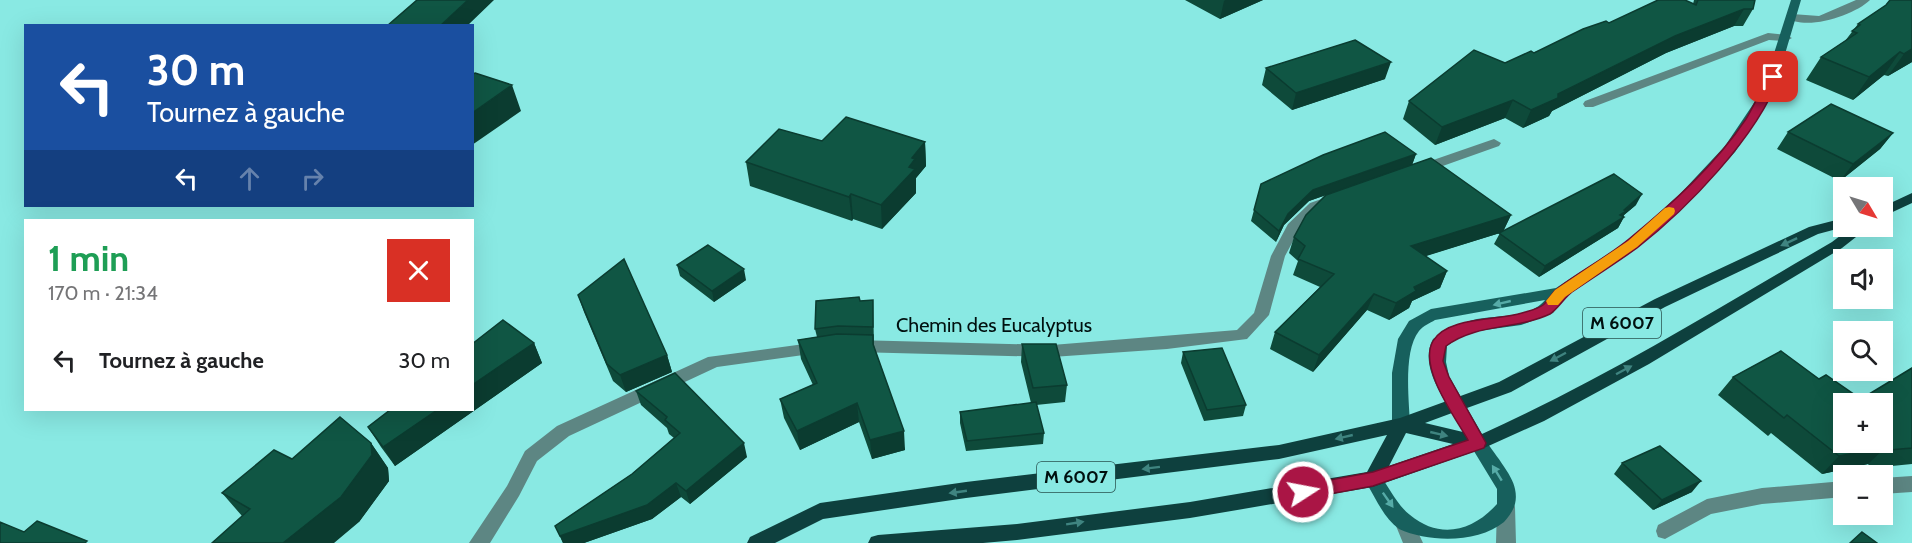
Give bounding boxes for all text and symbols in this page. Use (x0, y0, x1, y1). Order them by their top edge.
text: 30 m (147, 44, 245, 96)
icon: left (48, 48, 126, 126)
pin (1747, 51, 1798, 102)
icon: arrive (1756, 60, 1789, 93)
text: Tournez à gauche (147, 96, 345, 129)
icon: left (170, 162, 203, 195)
icon: ahead (233, 162, 266, 195)
icon: right (296, 162, 329, 195)
north arrow (1833, 177, 1893, 237)
map controls (1833, 177, 1893, 525)
text: 1 min (48, 236, 129, 280)
one-way arrow (1780, 238, 1797, 247)
button: close (387, 239, 450, 302)
button: sound (1833, 249, 1893, 309)
text: 170 m · 21:34 (48, 281, 158, 305)
one-way arrow (1493, 298, 1511, 308)
road number: M 6007 (1583, 308, 1661, 338)
street label: Chemin des Eucalyptus (896, 313, 1092, 337)
button: search (1833, 321, 1893, 381)
icon: left (48, 344, 81, 377)
text: Tournez à gauche (99, 347, 264, 374)
text: 30 m (398, 347, 450, 374)
one-way arrow (1549, 352, 1566, 362)
one-way arrow (1616, 365, 1633, 375)
button: + (1833, 393, 1893, 453)
one-way arrow (1430, 429, 1449, 439)
one-way arrow (1334, 433, 1353, 443)
position arrow (1271, 460, 1335, 524)
road number: M 6007 (1037, 462, 1115, 492)
one-way arrow (1142, 463, 1161, 472)
one-way arrow (1492, 465, 1503, 482)
button: − (1833, 465, 1893, 525)
one-way arrow (948, 487, 967, 496)
one-way arrow (1382, 491, 1394, 507)
one-way arrow (1066, 519, 1085, 528)

